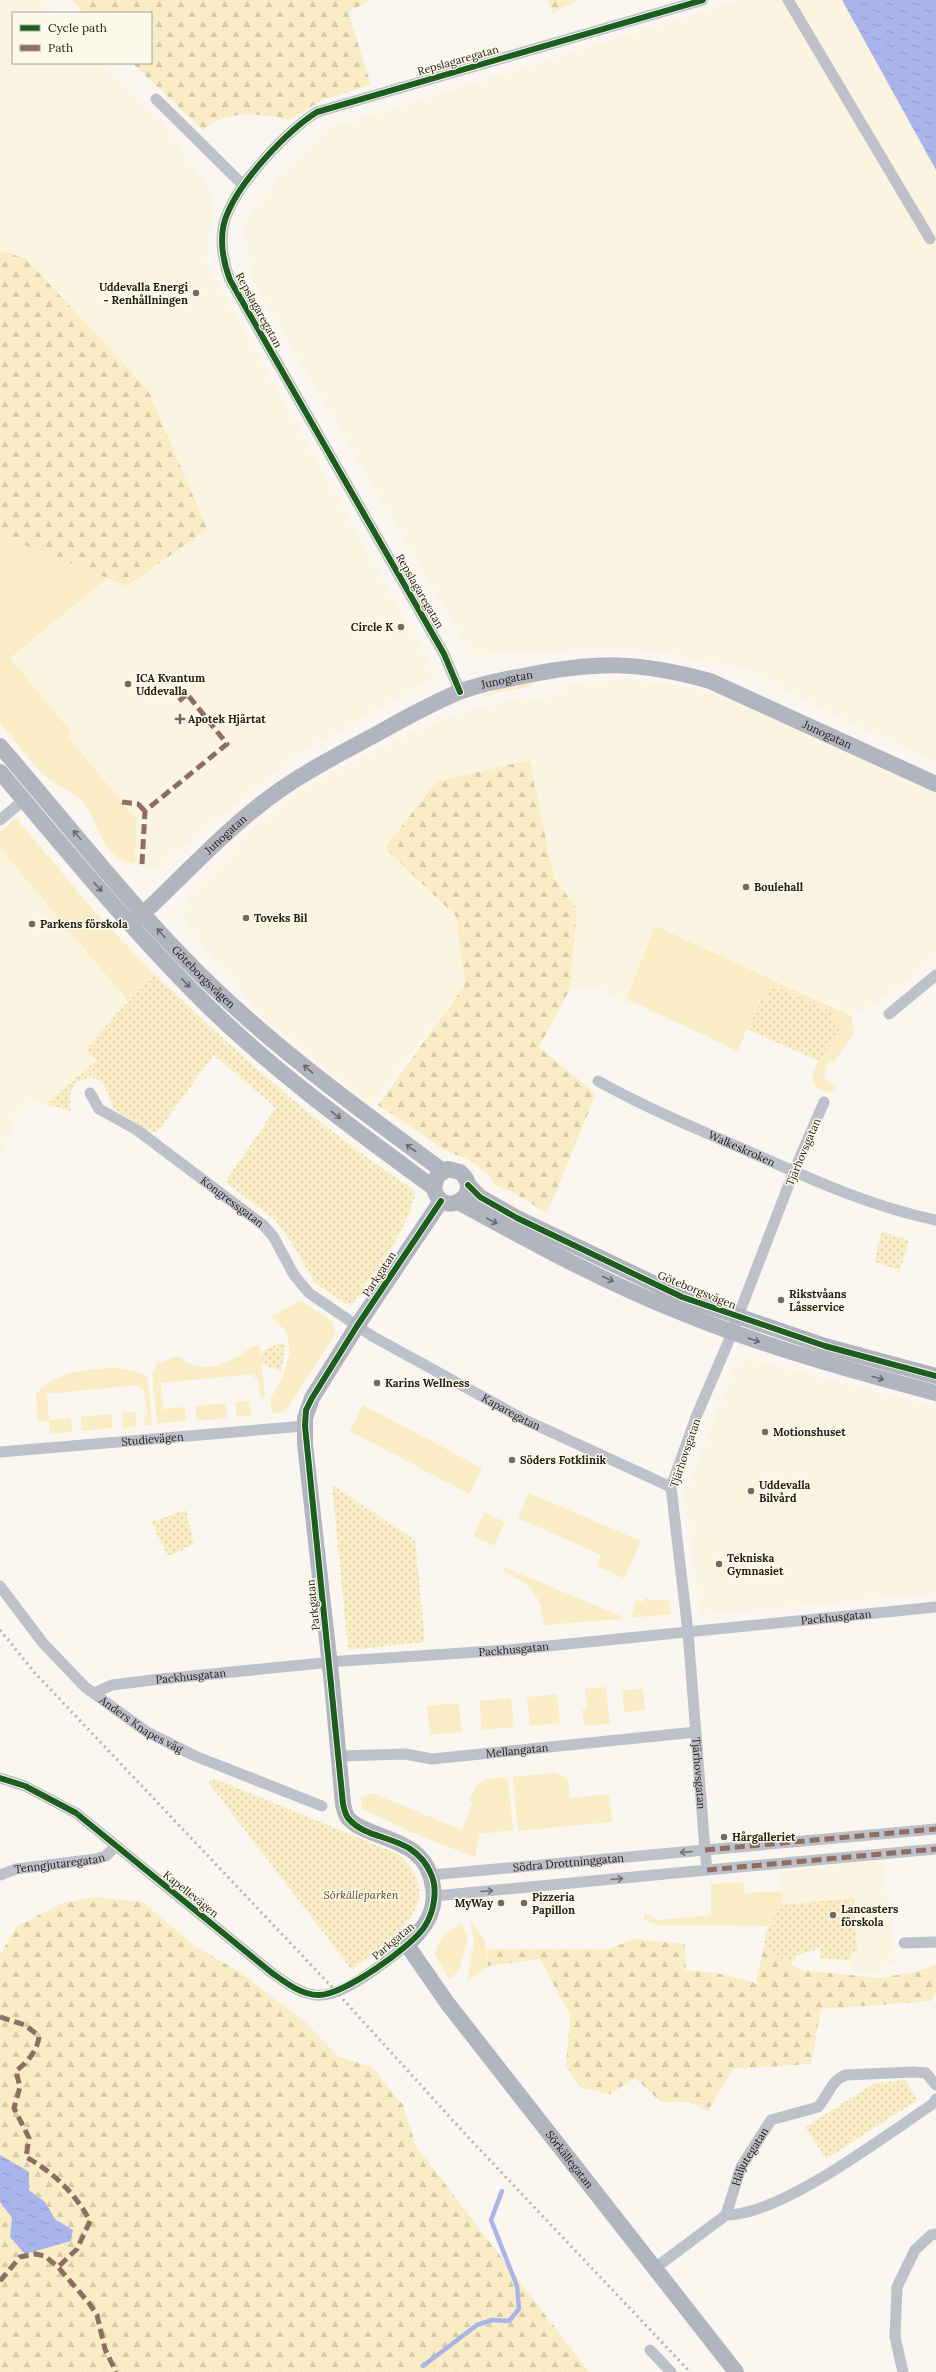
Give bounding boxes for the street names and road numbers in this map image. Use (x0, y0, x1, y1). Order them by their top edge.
street label: Repslagaregatan (416, 42, 501, 78)
street label: Repslagaregatan (233, 270, 286, 350)
street label: Repslagaregatan (393, 551, 447, 631)
street label: Junogatan (479, 667, 534, 692)
street label: Junogatan (800, 717, 854, 752)
street label: Junogatan (201, 811, 250, 858)
street label: Göteborgsvägen (169, 943, 238, 1012)
street label: Tjärhovsgatan (782, 1116, 824, 1188)
street label: Walkeskroken (706, 1128, 778, 1170)
street label: Kongressgatan (198, 1173, 267, 1230)
street label: Parkgatan (359, 1248, 399, 1299)
street label: Göteborgsvägen (656, 1268, 739, 1312)
street label: Kaparegatan (479, 1391, 543, 1433)
street label: Tjärhovsgatan (667, 1416, 703, 1489)
street label: Studievägen (121, 1429, 184, 1449)
street label: Parkgatan (303, 1578, 323, 1631)
street label: Packhusgatan (800, 1607, 872, 1628)
street label: Packhusgatan (478, 1639, 550, 1659)
street label: Packhusgatan (155, 1666, 227, 1687)
street label: Anders Knapes väg (96, 1692, 186, 1756)
street label: Tjärhovsgatan (689, 1737, 709, 1810)
street label: Mellangatan (485, 1740, 549, 1760)
street label: Tenngjutaregatan (14, 1850, 107, 1876)
street label: Södra Drottninggatan (512, 1850, 625, 1874)
street label: Kapellevägen (160, 1867, 222, 1921)
street label: Parkgatan (369, 1919, 417, 1963)
street label: Håljutegatan (729, 2124, 772, 2188)
street label: Sörkällegatan (543, 2128, 597, 2191)

